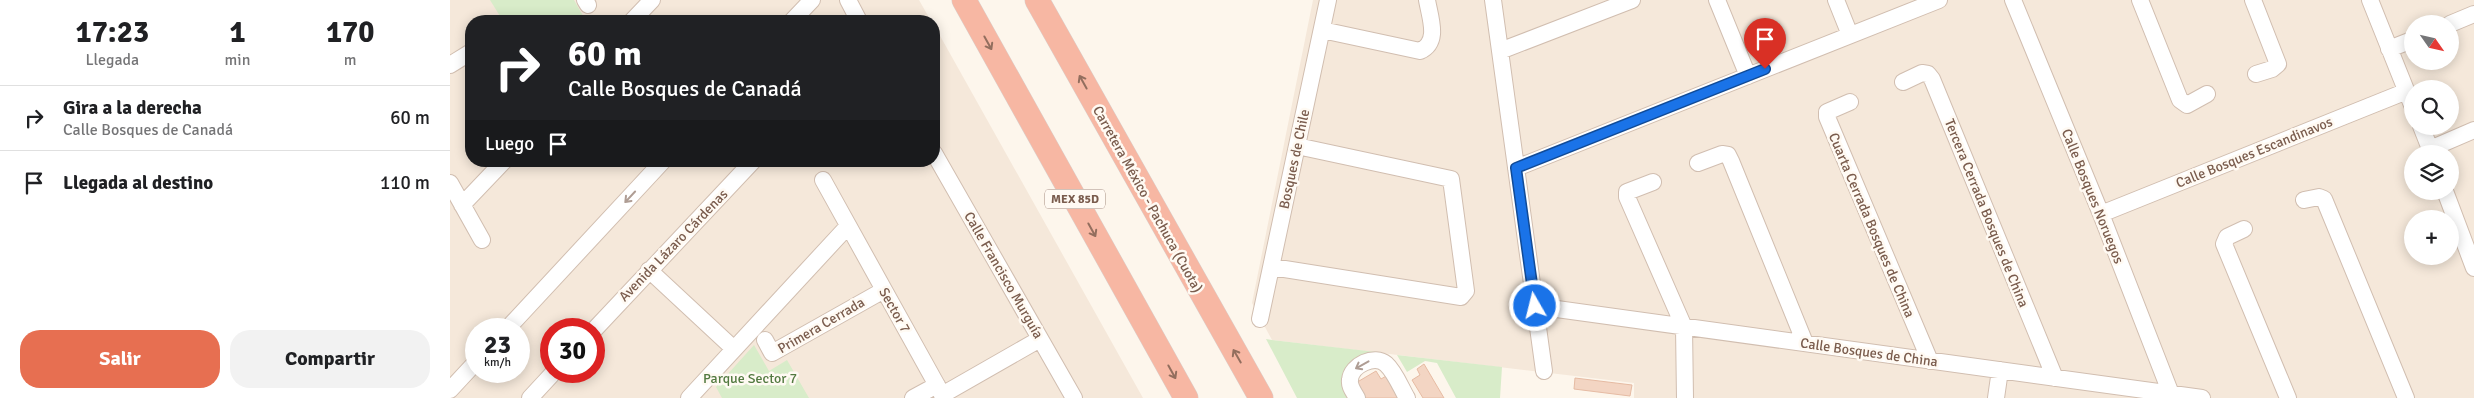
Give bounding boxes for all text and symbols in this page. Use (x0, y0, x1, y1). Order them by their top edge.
text: 17:23 (75, 14, 149, 51)
text: 1 (229, 14, 246, 51)
text: 170 (326, 14, 374, 51)
north arrow (2404, 15, 2459, 70)
map controls (2404, 15, 2459, 265)
pin (1744, 18, 1786, 69)
icon: arrive (1751, 25, 1779, 53)
text: 60 m (568, 32, 642, 75)
icon: right (485, 35, 550, 100)
one-way arrow (983, 35, 993, 49)
text: Llegada (85, 50, 139, 70)
text: min (225, 50, 250, 70)
text: m (344, 50, 357, 70)
text: Calle Bosques de Canadá (568, 75, 802, 102)
one-way arrow (1077, 75, 1087, 90)
button: search (2404, 80, 2459, 135)
text: Gira a la derecha (63, 96, 202, 120)
street label: Carretera México - Pachuca (Cuota) (1089, 103, 1206, 296)
icon: right (20, 104, 48, 132)
text: 60 m (390, 106, 430, 130)
street label: Bosques de Chile (1276, 108, 1313, 210)
street label: Calle Bosques Escandinavos (2173, 113, 2335, 192)
street label: Tercera Cerrada Bosques de China (1941, 116, 2032, 310)
text: Calle Bosques de Canadá (63, 120, 233, 140)
street label: Calle Bosques Noruegos (2058, 126, 2127, 266)
icon: arrive (544, 130, 572, 158)
street label: Cuarta Cerrada Bosques de China (1825, 130, 1918, 320)
text: Luego (485, 132, 534, 156)
button: layers (2404, 145, 2459, 200)
icon: arrive (20, 169, 48, 197)
text: Llegada al destino (63, 171, 213, 195)
text: 110 m (380, 171, 430, 195)
street label: Avenida Lázaro Cárdenas (615, 186, 731, 305)
road number: MEX 85D (1045, 190, 1105, 208)
one-way arrow (624, 191, 636, 203)
street label: Calle Francisco Murguía (960, 209, 1047, 342)
button: + (2404, 210, 2459, 265)
one-way arrow (1088, 223, 1098, 237)
position arrow (1508, 279, 1560, 331)
street label: Sector 7 (875, 285, 914, 336)
street label: Primera Cerrada (775, 294, 868, 357)
speed limit sign: 30 (540, 318, 605, 383)
text: 23 (484, 329, 511, 360)
button: Salir (20, 330, 220, 388)
button: Compartir (230, 330, 430, 388)
street label: Calle Bosques de China (1799, 334, 1939, 371)
one-way arrow (1231, 349, 1241, 363)
text: km/h (484, 355, 511, 370)
one-way arrow (1354, 360, 1369, 370)
one-way arrow (1167, 365, 1177, 379)
park label: Parque Sector 7 (703, 370, 797, 387)

